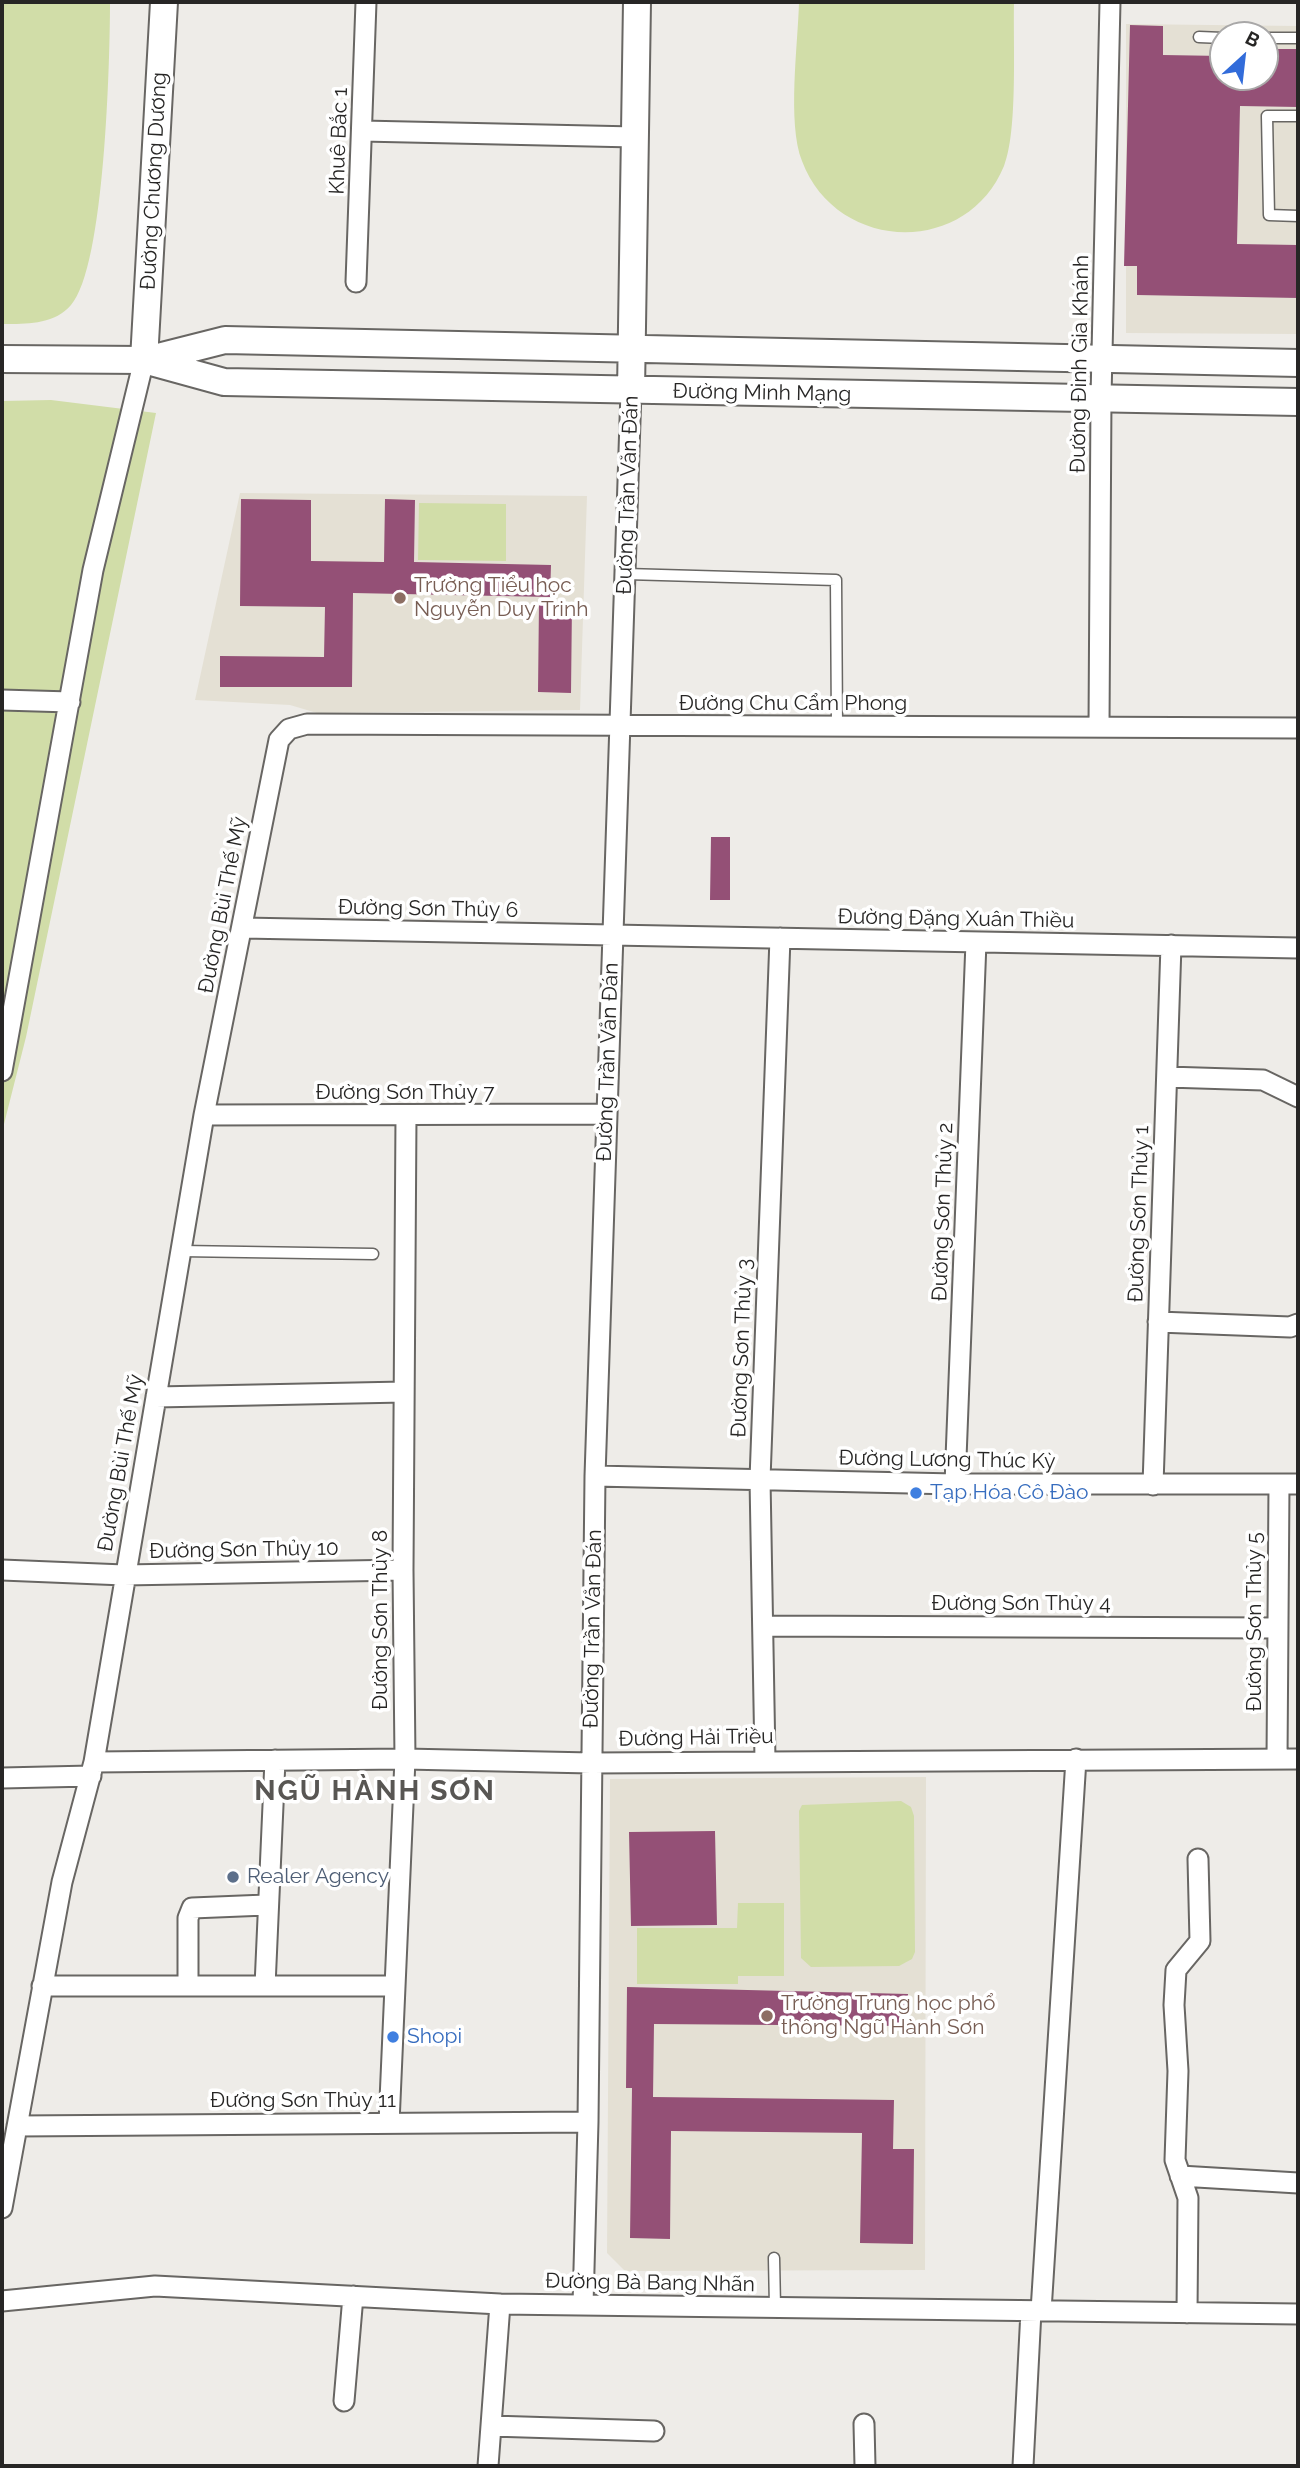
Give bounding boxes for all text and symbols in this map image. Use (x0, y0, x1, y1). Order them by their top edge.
north arrow (1209, 21, 1279, 91)
text: B (1242, 26, 1263, 52)
street label: Đường Chương Dương (136, 71, 172, 291)
street label: Khuê Bắc 1 (325, 87, 353, 195)
street label: Đường Đinh Gia Khánh (1065, 255, 1095, 473)
street label: Đường Minh Mạng (672, 379, 852, 407)
street label: Đường Trần Văn Đán (612, 395, 644, 595)
place label: Trường Tiểu học Nguyễn Duy Trinh (414, 573, 588, 623)
marker: Trường Tiểu học Nguyễn Duy Trinh (392, 590, 408, 606)
street label: Đường Chu Cẩm Phong (679, 691, 907, 717)
street label: Đường Bùi Thế Mỹ (193, 814, 253, 996)
street label: Đường Sơn Thủy 6 (338, 895, 518, 923)
street label: Đường Đặng Xuân Thiều (837, 904, 1075, 934)
street label: Đường Trần Văn Đán (592, 962, 624, 1162)
street label: Đường Sơn Thủy 7 (315, 1080, 495, 1106)
street label: Đường Sơn Thủy 2 (927, 1122, 959, 1302)
street label: Đường Sơn Thủy 1 (1123, 1125, 1155, 1303)
street label: Đường Sơn Thủy 3 (726, 1258, 758, 1438)
street label: Đường Bùi Thế Mỹ (93, 1372, 149, 1554)
street label: Đường Lương Thúc Kỳ (838, 1446, 1056, 1474)
place label: Tạp Hóa Cô Đào (930, 1480, 1088, 1506)
marker: Tạp Hóa Cô Đào (908, 1485, 924, 1501)
street label: Đường Trần Văn Đán (579, 1529, 607, 1729)
street label: Đường Sơn Thủy 8 (368, 1530, 394, 1710)
street label: Đường Sơn Thủy 5 (1242, 1532, 1268, 1712)
street label: Đường Sơn Thủy 10 (149, 1536, 339, 1564)
street label: Đường Sơn Thủy 4 (931, 1591, 1111, 1617)
street label: Đường Hải Triều (618, 1724, 774, 1752)
district label: NGŨ HÀNH SƠN (256, 1775, 494, 1809)
place label: Realer Agency (247, 1864, 389, 1890)
marker: Realer Agency (225, 1869, 241, 1885)
place label: Trường Trung học phổ thông Ngũ Hành Sơn (781, 1991, 996, 2041)
marker: Trường Trung học phổ thông Ngũ Hành Sơn (759, 2008, 775, 2024)
place label: Shopi (407, 2024, 462, 2050)
marker: Shopi (385, 2029, 401, 2045)
street label: Đường Sơn Thủy 11 (210, 2088, 396, 2114)
street label: Đường Bà Bang Nhãn (545, 2269, 755, 2297)

